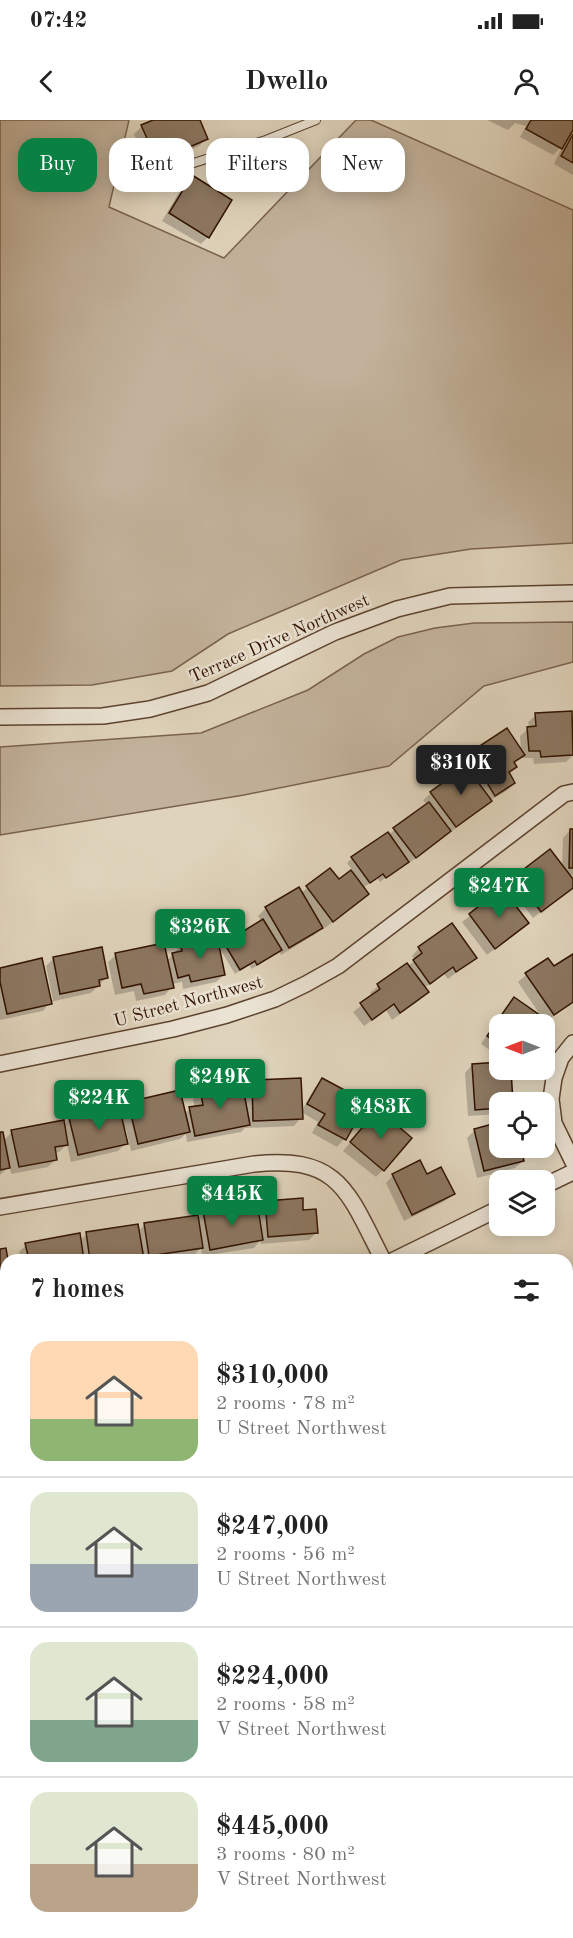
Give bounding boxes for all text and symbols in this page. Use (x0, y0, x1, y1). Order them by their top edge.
text: 07:42 (30, 10, 87, 32)
icon: back (30, 65, 63, 98)
icon: person (510, 65, 543, 98)
text: Dwello (245, 68, 328, 95)
chip: Buy (18, 138, 97, 192)
chip: Rent (109, 138, 194, 192)
chip: Filters (206, 138, 309, 192)
chip: New (321, 138, 405, 192)
street label: Terrace Drive Northwest (187, 591, 372, 687)
pin: $310K (419, 745, 503, 796)
text: $310K (430, 754, 492, 774)
pin: $247K (457, 868, 541, 919)
text: $247K (468, 877, 530, 897)
pin: $326K (158, 909, 242, 960)
text: $326K (169, 918, 231, 938)
street label: U Street Northwest (112, 973, 265, 1031)
north arrow (489, 1014, 555, 1080)
map controls (489, 1014, 555, 1236)
pin: $249K (178, 1059, 262, 1110)
text: $249K (189, 1068, 251, 1088)
pin: $224K (57, 1080, 141, 1131)
text: $224K (68, 1089, 130, 1109)
pin: $483K (339, 1089, 423, 1140)
button: locate (489, 1092, 555, 1158)
text: $483K (350, 1098, 412, 1118)
button: layers (489, 1170, 555, 1236)
pin: $445K (190, 1176, 274, 1227)
text: $445K (201, 1185, 263, 1205)
icon: filters (510, 1274, 543, 1307)
text: 7 homes (30, 1277, 124, 1303)
text: $310,000 (216, 1363, 329, 1389)
icon: home (78, 1365, 150, 1437)
text: 2 rooms · 78 m² (216, 1394, 355, 1414)
text: U Street Northwest (216, 1419, 387, 1439)
text: $247,000 (216, 1514, 329, 1540)
icon: home (78, 1516, 150, 1588)
text: 2 rooms · 56 m² (216, 1545, 355, 1565)
text: U Street Northwest (216, 1570, 387, 1590)
text: $224,000 (216, 1664, 329, 1690)
icon: home (78, 1666, 150, 1738)
text: 2 rooms · 58 m² (216, 1695, 355, 1715)
text: V Street Northwest (216, 1720, 386, 1740)
text: $445,000 (216, 1814, 329, 1840)
icon: home (78, 1816, 150, 1888)
text: 3 rooms · 80 m² (216, 1845, 355, 1865)
text: V Street Northwest (216, 1870, 386, 1890)

